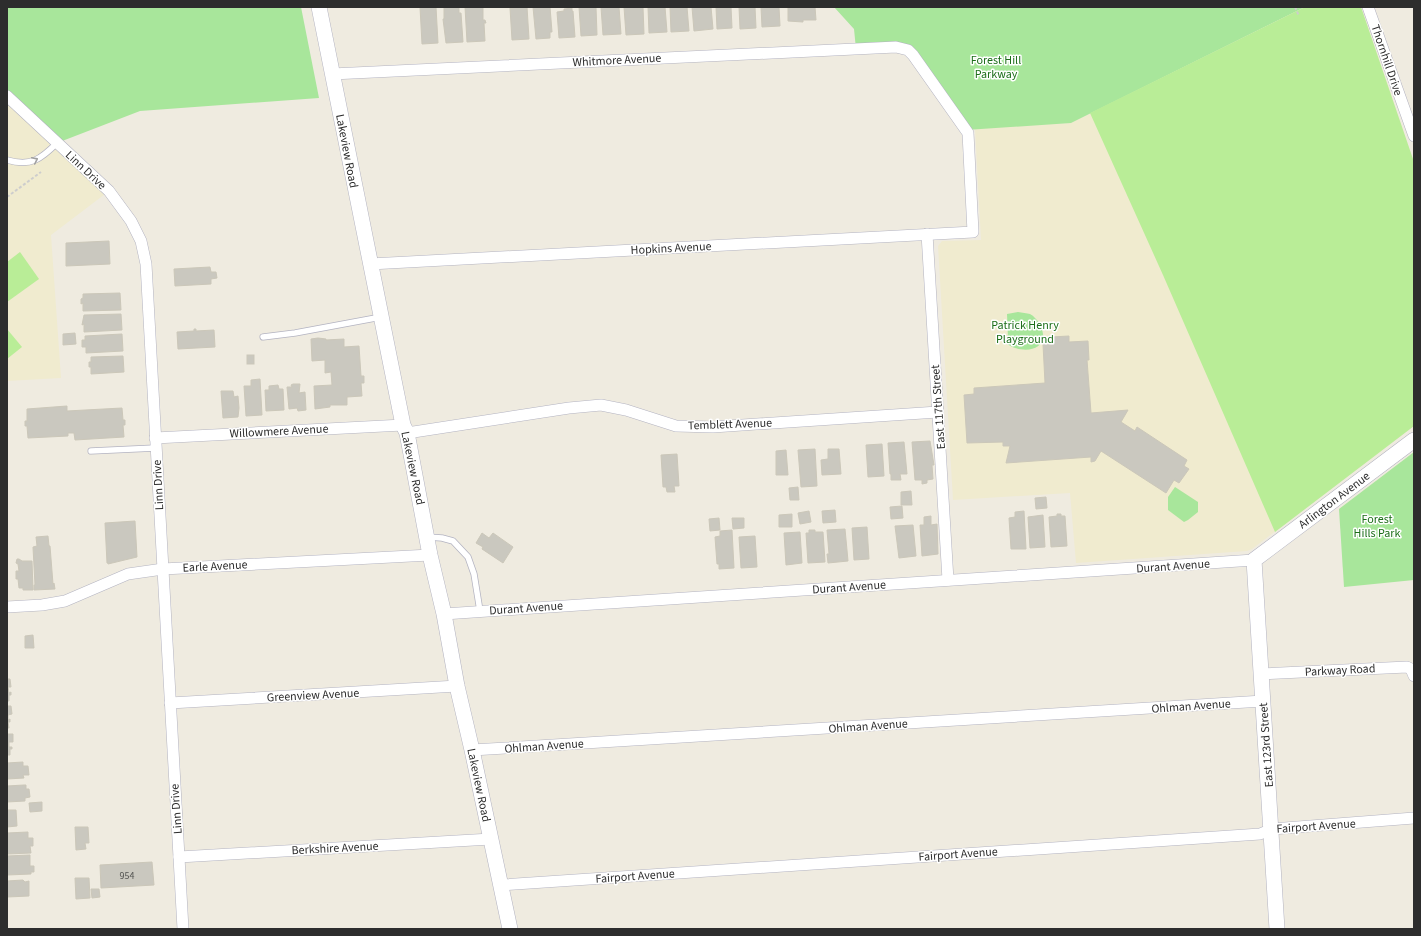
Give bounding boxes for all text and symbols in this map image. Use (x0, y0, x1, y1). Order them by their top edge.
street label: Thornhill Drive (1366, 22, 1407, 98)
street label: Whitmore Avenue (572, 50, 662, 71)
park label: Forest Hill Parkway (971, 52, 1021, 83)
street label: Lakeview Road (331, 113, 362, 190)
street label: Linn Drive (61, 147, 110, 194)
one-way arrow (30, 157, 38, 165)
street label: Hopkins Avenue (630, 238, 712, 259)
park label: Patrick Henry Playground (991, 317, 1059, 348)
street label: East 117th Street (927, 364, 950, 450)
street label: Temblett Avenue (688, 415, 772, 434)
street label: Willowmere Avenue (229, 420, 329, 443)
street label: Lakeview Road (396, 430, 429, 507)
street label: Linn Drive (149, 459, 168, 511)
street label: Arlington Avenue (1295, 468, 1374, 533)
park label: Forest Hills Park (1354, 511, 1400, 542)
street label: Durant Avenue (1136, 555, 1211, 578)
street label: Earle Avenue (182, 556, 248, 577)
street label: Durant Avenue (812, 576, 887, 599)
street label: Durant Avenue (489, 597, 564, 620)
street label: Parkway Road (1304, 660, 1376, 681)
street label: Greenview Avenue (266, 685, 360, 706)
street label: Ohlman Avenue (1151, 695, 1231, 718)
street label: East 123rd Street (1255, 702, 1278, 788)
street label: Ohlman Avenue (828, 715, 908, 738)
street label: Ohlman Avenue (504, 735, 584, 758)
street label: Lakeview Road (462, 747, 495, 824)
street label: Linn Drive (166, 783, 187, 835)
street label: Fairport Avenue (1276, 815, 1356, 838)
street label: Berkshire Avenue (291, 838, 379, 859)
street label: Fairport Avenue (918, 843, 998, 866)
street label: Fairport Avenue (595, 865, 675, 888)
house number: 954 (120, 869, 134, 883)

